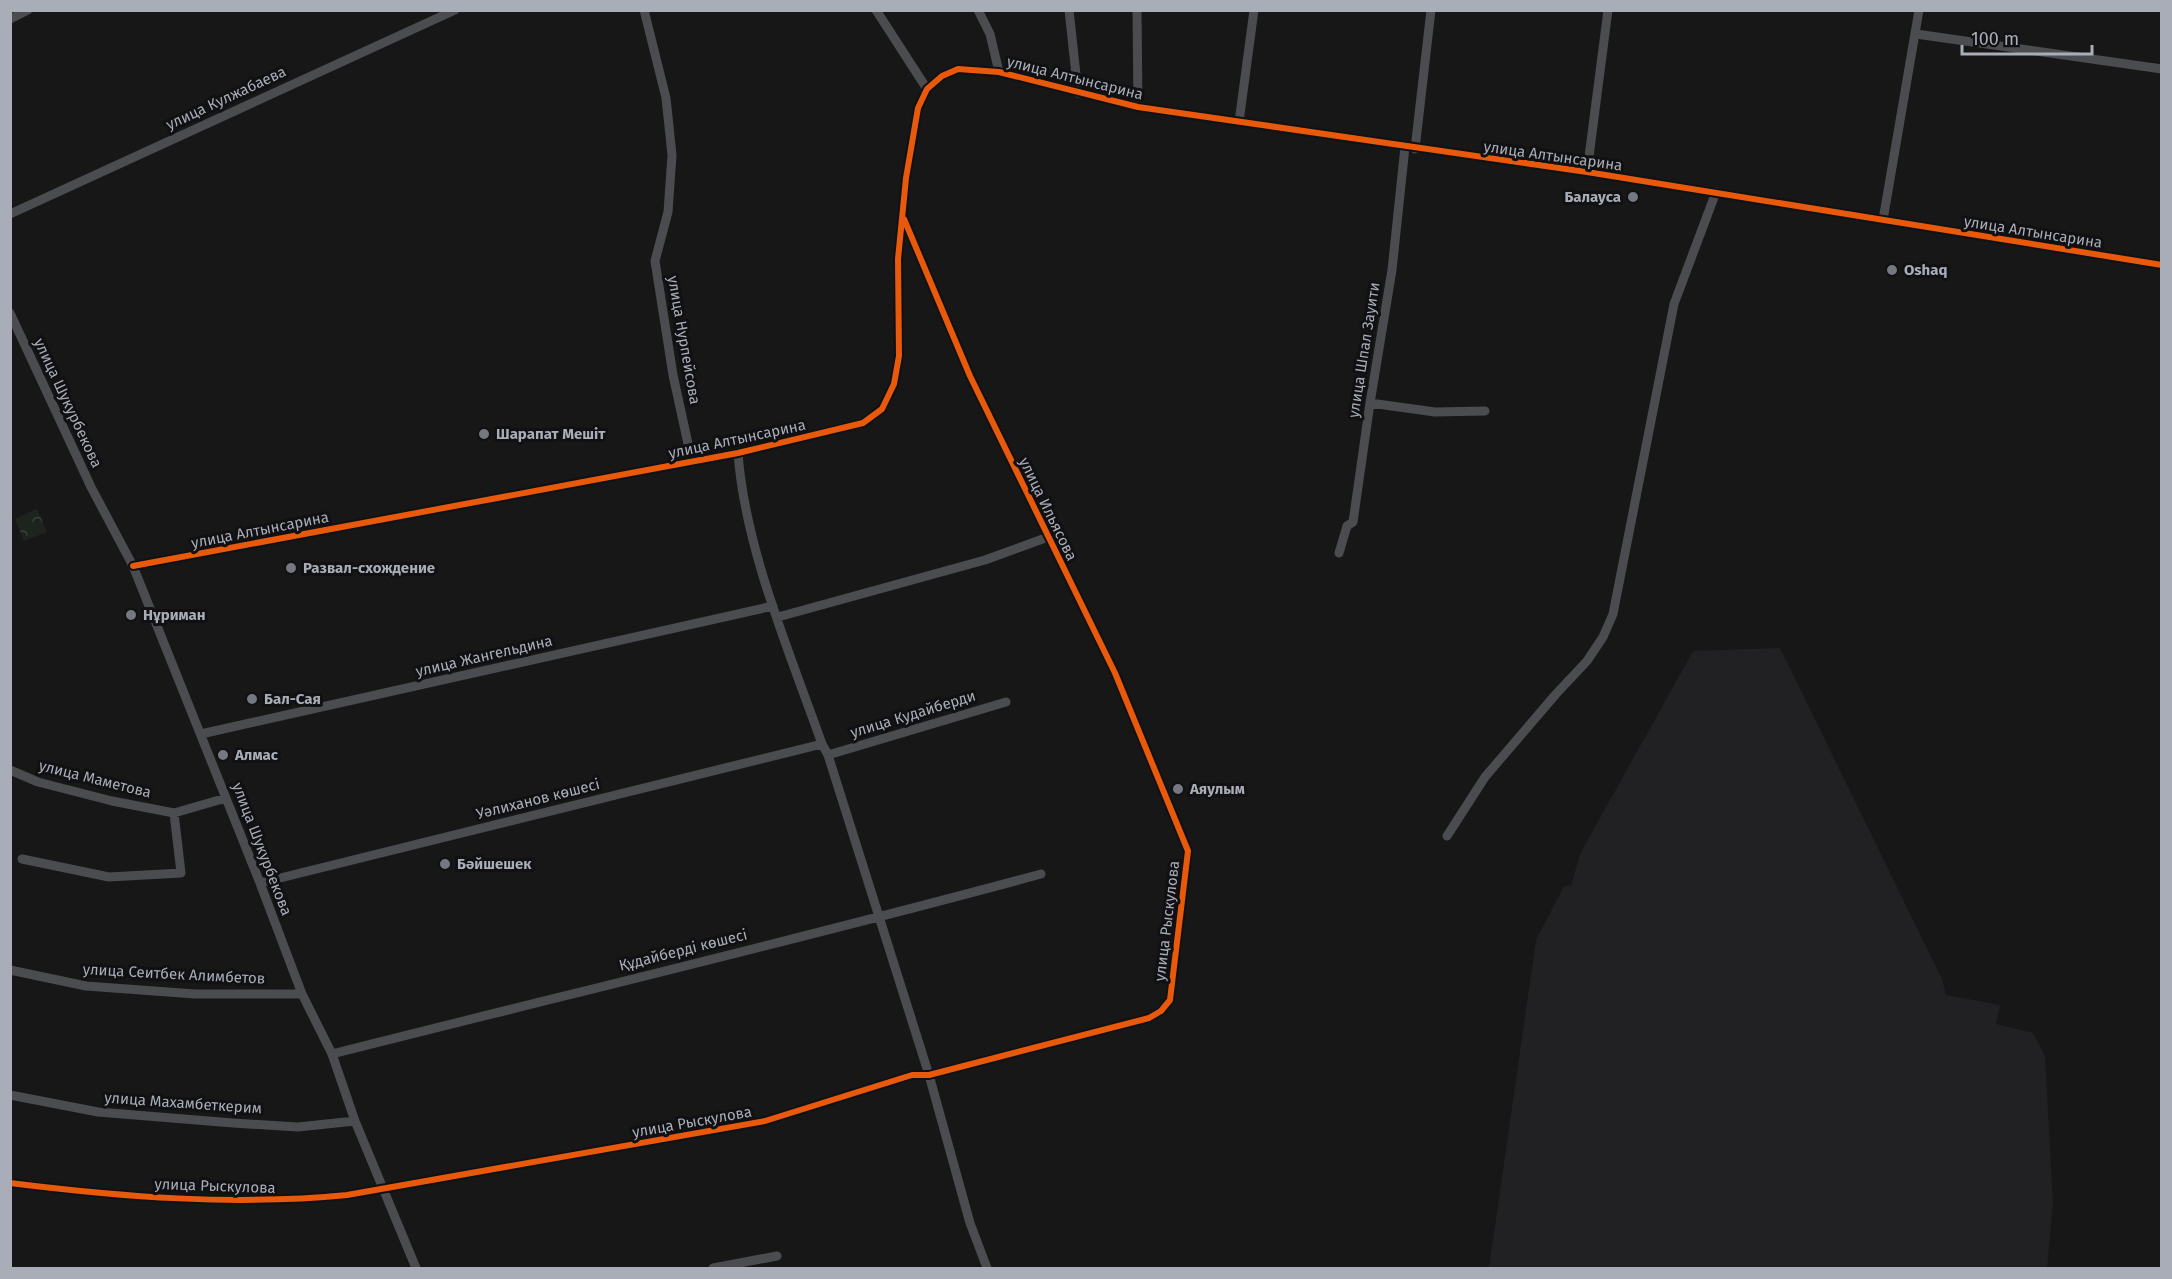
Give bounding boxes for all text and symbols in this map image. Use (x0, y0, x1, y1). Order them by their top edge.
scale bar (1962, 18, 2092, 56)
text: 100 m (1971, 28, 2019, 50)
street label: улица Алтынсарина (1005, 52, 1145, 104)
street label: улица Кулжабаева (163, 62, 289, 134)
street label: улица Алтынсарина (1483, 137, 1623, 175)
place label: Балауса (1564, 188, 1621, 206)
marker: Балауса (1626, 190, 1640, 204)
street label: улица Алтынсарина (1963, 212, 2103, 252)
place label: Oshaq (1904, 261, 1948, 279)
marker: Oshaq (1885, 263, 1899, 277)
street label: улица Нурпейсова (664, 274, 704, 406)
street label: улица Шпал Зауити (1344, 281, 1384, 419)
street label: улица Шукурбекова (30, 335, 106, 471)
street label: улица Алтынсарина (667, 416, 807, 462)
place label: Шарапат Мешіт (496, 425, 606, 443)
marker: Шарапат Мешіт (477, 427, 491, 441)
street label: улица Ильясова (1015, 454, 1081, 564)
street label: улица Алтынсарина (190, 508, 330, 552)
place label: Развал-схождение (303, 559, 435, 577)
marker: Развал-схождение (284, 561, 298, 575)
place label: Нұриман (143, 606, 206, 624)
marker: Нұриман (124, 608, 138, 622)
street label: улица Жангельдина (414, 631, 554, 681)
street label: улица Кудайберди (848, 686, 978, 742)
place label: Бал-Сая (264, 690, 321, 708)
marker: Бал-Сая (245, 692, 259, 706)
place label: Алмас (234, 746, 279, 764)
marker: Алмас (216, 748, 230, 762)
street label: улица Маметова (37, 756, 153, 802)
street label: Уәлиханов көшесі (474, 775, 602, 823)
street label: улица Шукурбекова (228, 780, 296, 918)
place label: Аяулым (1189, 780, 1245, 798)
marker: Аяулым (1171, 782, 1185, 796)
place label: Бәйшешек (457, 855, 532, 873)
marker: Бәйшешек (438, 857, 452, 871)
street label: улица Рыскулова (1151, 860, 1183, 982)
street label: Құдайберді көшесі (617, 925, 749, 975)
street label: улица Сеитбек Алимбетов (82, 960, 266, 988)
street label: улица Махамбеткерим (104, 1089, 262, 1117)
street label: улица Рыскулова (631, 1103, 753, 1141)
street label: улица Рыскулова (154, 1175, 276, 1197)

